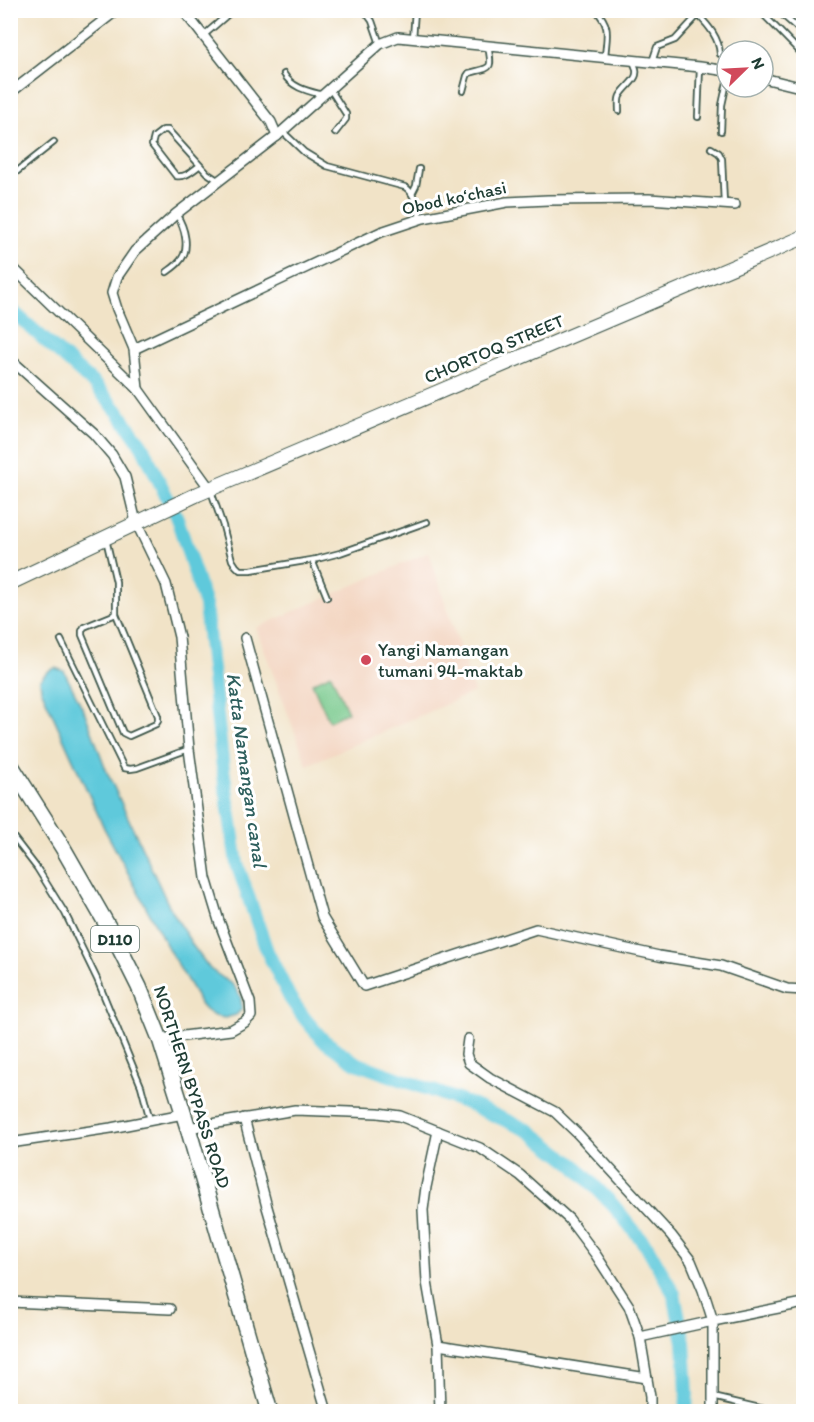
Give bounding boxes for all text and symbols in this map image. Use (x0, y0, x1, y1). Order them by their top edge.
north arrow (715, 39, 775, 99)
text: N (747, 54, 769, 72)
street label: Obod koʻchasi (400, 176, 508, 220)
street label: CHORTOQ STREET (421, 310, 567, 388)
place label: Yangi Namangan tumani 94-maktab (378, 639, 523, 682)
marker: Yangi Namangan tumani 94-maktab (359, 653, 373, 667)
water label: Katta Namangan canal (221, 671, 273, 870)
road number: D110 (91, 926, 139, 952)
street label: NORTHERN BYPASS ROAD (149, 983, 235, 1191)

